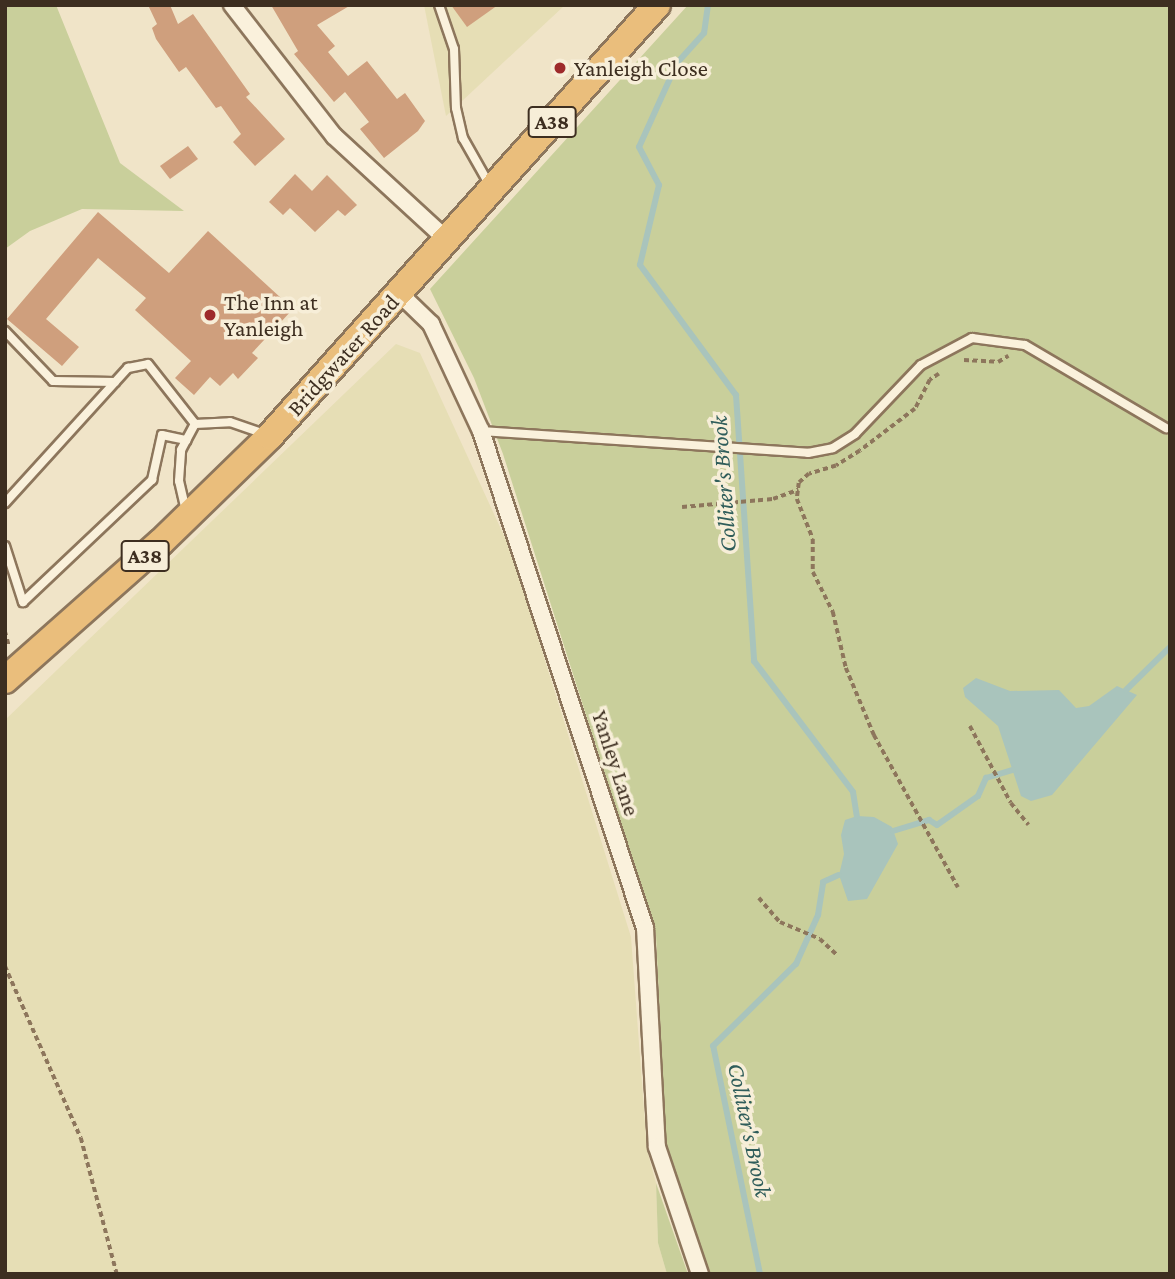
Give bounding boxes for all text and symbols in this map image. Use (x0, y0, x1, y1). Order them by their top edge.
place label: Yanleigh Close (574, 54, 708, 82)
marker: Yanleigh Close (552, 60, 568, 76)
road number: A38 (528, 104, 576, 140)
place label: The Inn at Yanleigh (224, 288, 318, 342)
street label: Bridgwater Road (281, 289, 405, 421)
marker: The Inn at Yanleigh (202, 307, 218, 323)
water label: Colliter's Brook (704, 415, 742, 553)
road number: A38 (120, 538, 170, 574)
street label: Yanley Lane (586, 707, 646, 819)
water label: Colliter's Brook (722, 1060, 778, 1200)

